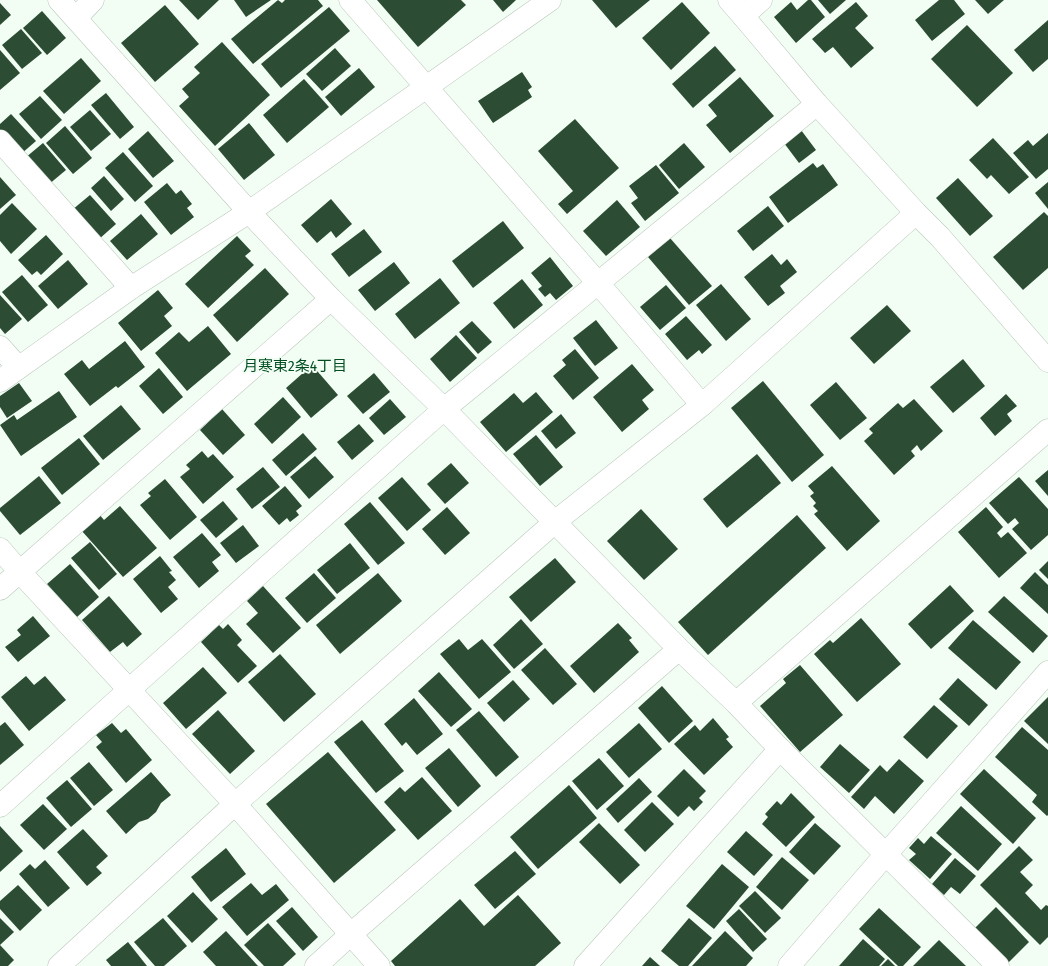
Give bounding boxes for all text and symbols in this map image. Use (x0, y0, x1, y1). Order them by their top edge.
district label: 月寒東2条4丁目 (243, 357, 347, 375)

